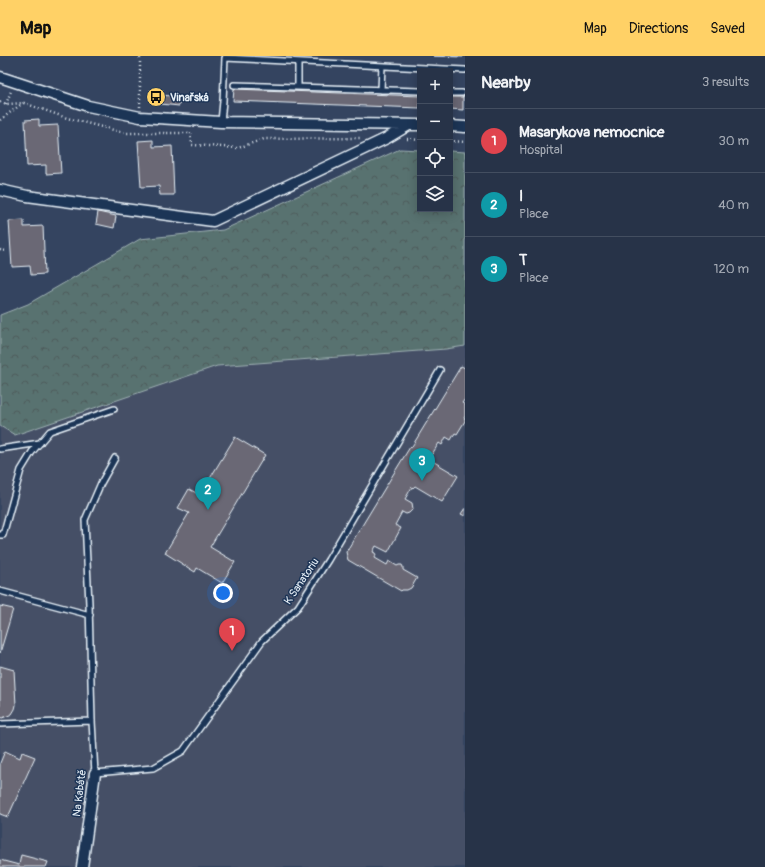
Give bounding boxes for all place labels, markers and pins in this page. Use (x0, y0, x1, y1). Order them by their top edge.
bus stop icon: Vinařská (145, 86, 167, 108)
place label: Vinařská (170, 91, 209, 104)
pin: 3 (409, 448, 435, 481)
pin: 2 (195, 477, 221, 510)
pin: 1 (219, 618, 245, 651)

